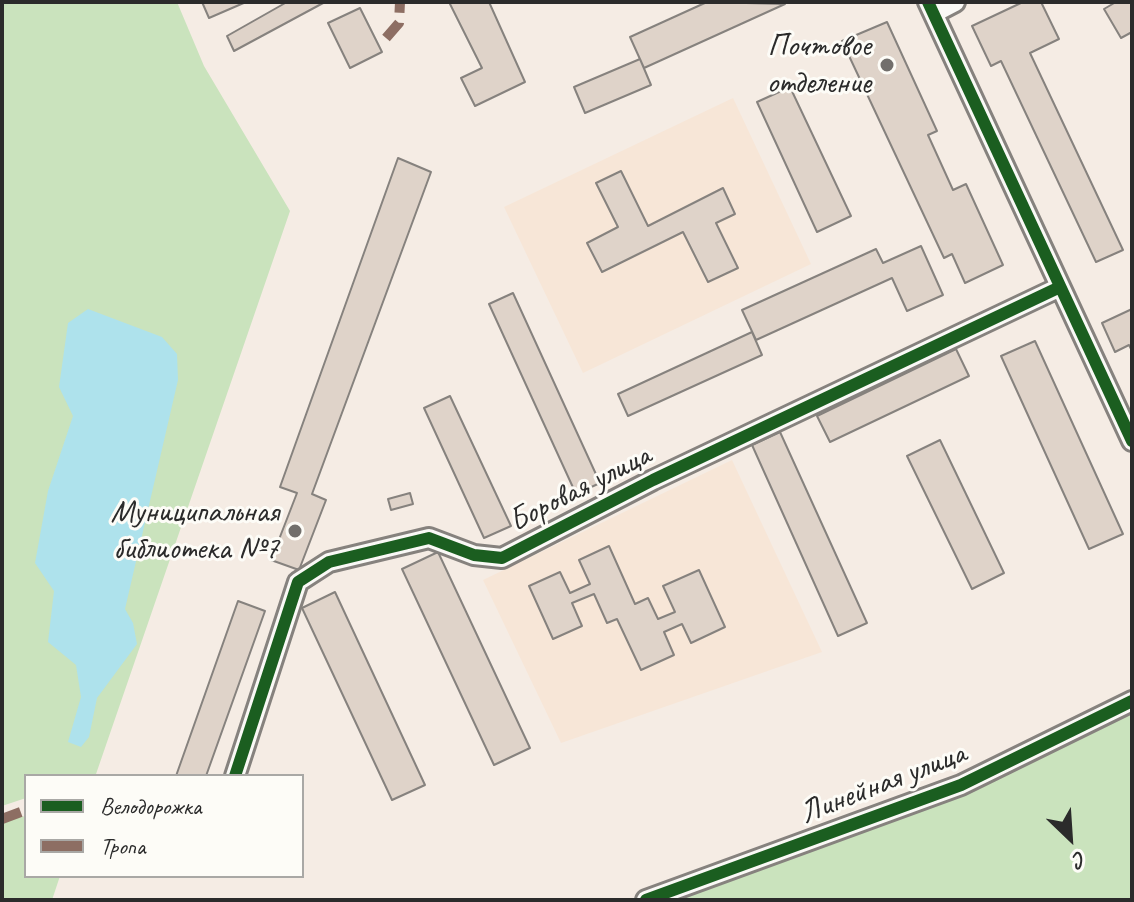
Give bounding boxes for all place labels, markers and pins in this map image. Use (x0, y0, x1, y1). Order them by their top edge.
place label: Почтовое отделение (767, 28, 871, 103)
marker: Почтовое отделение (878, 56, 896, 74)
place label: Муниципальная библиотека №7 (111, 494, 279, 569)
marker: Муниципальная библиотека №7 (286, 522, 304, 540)

